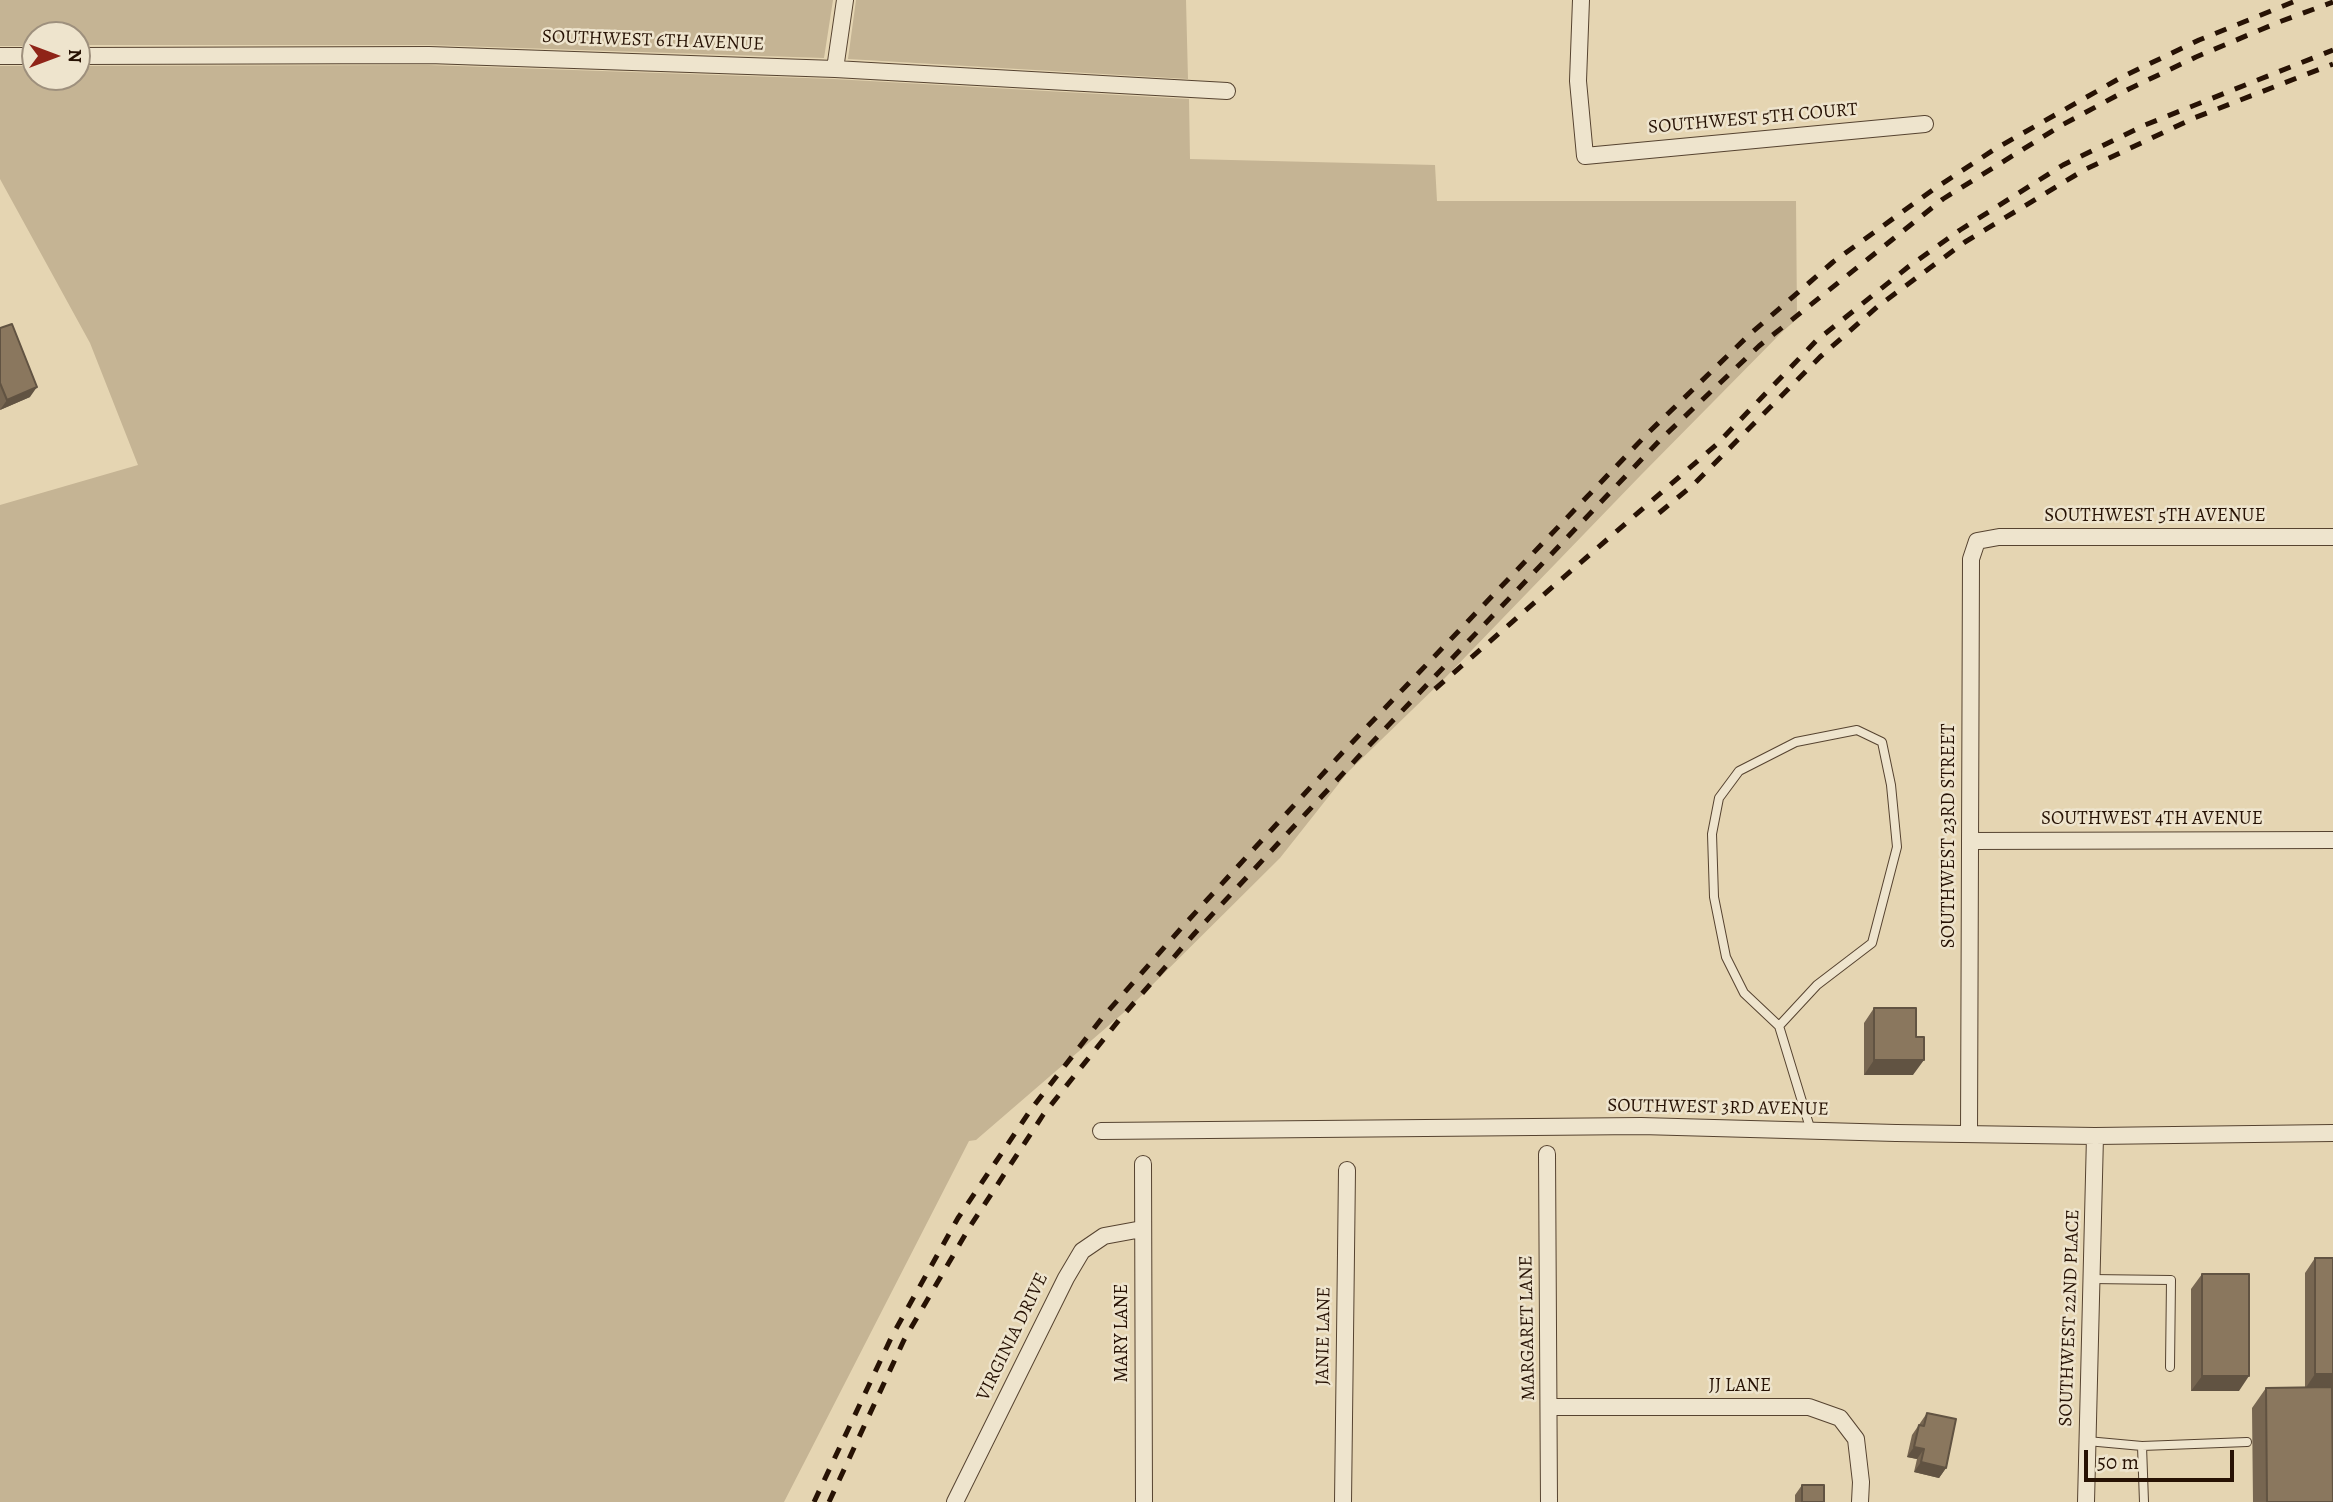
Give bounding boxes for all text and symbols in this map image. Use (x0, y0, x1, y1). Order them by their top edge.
north arrow (21, 21, 91, 91)
street label: SOUTHWEST 6TH AVENUE (542, 26, 764, 56)
text: N (62, 49, 88, 63)
street label: SOUTHWEST 5TH COURT (1647, 98, 1859, 140)
street label: SOUTHWEST 5TH AVENUE (2044, 505, 2266, 527)
street label: SOUTHWEST 23RD STREET (1938, 724, 1960, 948)
street label: SOUTHWEST 4TH AVENUE (2041, 808, 2263, 830)
street label: SOUTHWEST 3RD AVENUE (1607, 1095, 1829, 1121)
street label: SOUTHWEST 22ND PLACE (2055, 1209, 2085, 1427)
street label: MARGARET LANE (1515, 1255, 1541, 1401)
street label: VIRGINIA DRIVE (972, 1269, 1054, 1405)
street label: MARY LANE (1111, 1284, 1133, 1382)
street label: JANIE LANE (1312, 1286, 1336, 1386)
street label: JJ LANE (1709, 1375, 1771, 1397)
scale bar (2088, 1436, 2238, 1480)
text: 50 m (2097, 1448, 2139, 1476)

